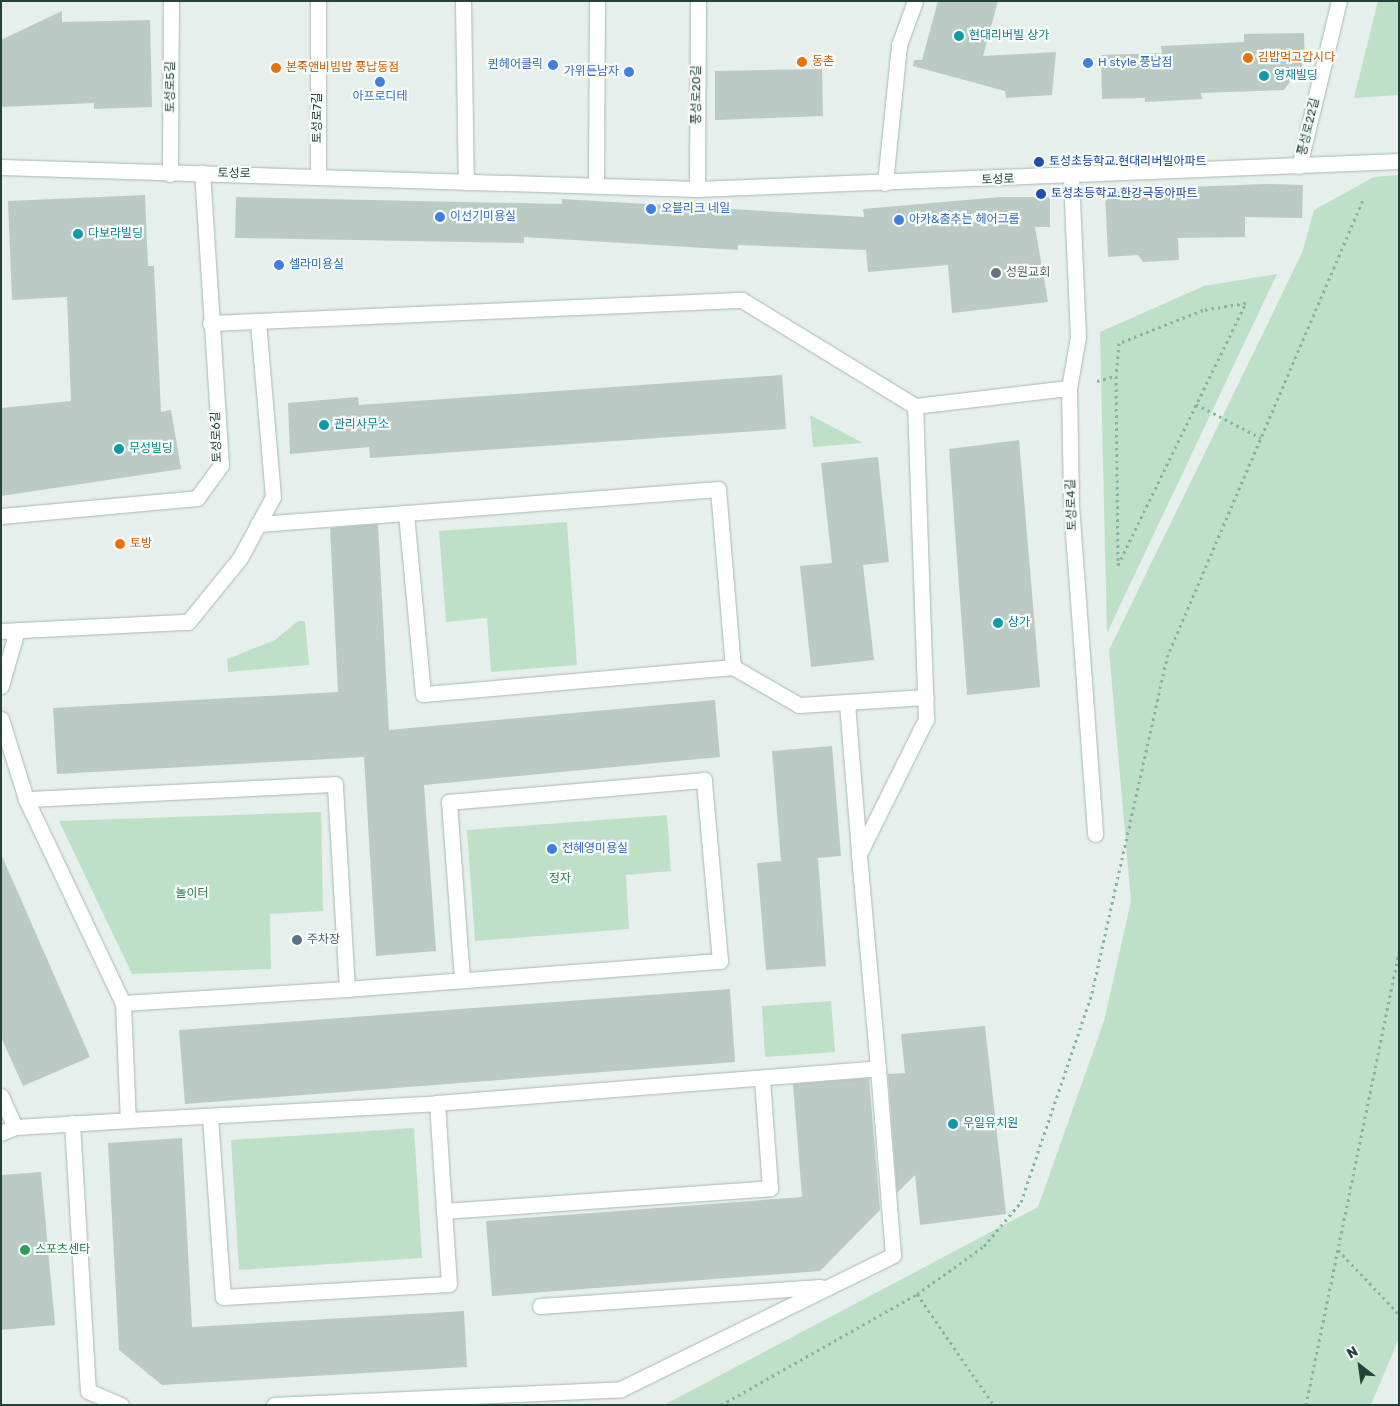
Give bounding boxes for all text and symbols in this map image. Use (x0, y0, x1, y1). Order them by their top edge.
place label: 현대리버빌 상가 (969, 29, 1049, 43)
marker: 현대리버빌 상가 (953, 30, 965, 42)
place label: 김밥먹고갑시다 (1258, 51, 1335, 65)
marker: 김밥먹고갑시다 (1242, 52, 1254, 64)
place label: 동촌 (812, 55, 834, 69)
marker: 동촌 (796, 56, 808, 68)
place label: H style 풍납점 (1098, 56, 1173, 70)
marker: H style 풍납점 (1082, 57, 1094, 69)
place label: 퀸헤어클릭 (488, 58, 543, 72)
marker: 퀸헤어클릭 (547, 59, 559, 71)
street label: 토성로5길 (164, 61, 178, 113)
place label: 본죽앤비빔밥 풍납동점 (286, 61, 399, 75)
marker: 본죽앤비빔밥 풍납동점 (270, 62, 282, 74)
place label: 가위든남자 (564, 65, 619, 79)
marker: 가위든남자 (623, 66, 635, 78)
street label: 풍성로20길 (690, 66, 704, 124)
place label: 영재빌딩 (1274, 69, 1318, 83)
marker: 영재빌딩 (1258, 70, 1270, 82)
marker: 아프로디테 (374, 76, 386, 88)
place label: 아프로디테 (352, 90, 408, 104)
street label: 토성로7길 (311, 93, 325, 143)
street label: 풍성로22길 (1295, 97, 1323, 157)
place label: 토성초등학교.현대리버빌아파트 (1049, 155, 1207, 169)
marker: 토성초등학교.현대리버빌아파트 (1033, 156, 1045, 168)
street label: 토성로 (217, 167, 251, 181)
street label: 토성로 (981, 172, 1015, 188)
place label: 토성초등학교.한강극동아파트 (1051, 187, 1198, 201)
marker: 토성초등학교.한강극동아파트 (1035, 188, 1047, 200)
place label: 오블리크 네일 (661, 202, 730, 216)
marker: 오블리크 네일 (645, 203, 657, 215)
place label: 이선기미용실 (450, 210, 516, 224)
marker: 이선기미용실 (434, 211, 446, 223)
place label: 아카&춤추는 헤어그룹 (909, 213, 1020, 227)
marker: 아카&춤추는 헤어그룹 (893, 214, 905, 226)
place label: 다보라빌딩 (88, 227, 143, 241)
marker: 다보라빌딩 (72, 228, 84, 240)
place label: 셀라미용실 (289, 258, 344, 272)
marker: 셀라미용실 (273, 259, 285, 271)
place label: 성원교회 (1006, 266, 1050, 280)
marker: 성원교회 (990, 267, 1002, 279)
street label: 토성로6길 (209, 411, 225, 463)
place label: 관리사무소 (334, 418, 389, 432)
marker: 관리사무소 (318, 419, 330, 431)
place label: 무성빌딩 (129, 442, 173, 456)
marker: 무성빌딩 (113, 443, 125, 455)
street label: 토성로4길 (1064, 479, 1080, 531)
place label: 토방 (130, 537, 152, 551)
marker: 토방 (114, 538, 126, 550)
place label: 상가 (1008, 616, 1030, 630)
marker: 상가 (992, 617, 1004, 629)
place label: 전혜영미용실 (562, 842, 628, 856)
marker: 전혜영미용실 (546, 843, 558, 855)
park label: 정자 (549, 872, 571, 886)
park label: 놀이터 (175, 887, 209, 901)
place label: 주차장 (307, 933, 340, 947)
marker: 주차장 (291, 934, 303, 946)
place label: 우일유치원 (963, 1117, 1018, 1131)
marker: 우일유치원 (947, 1118, 959, 1130)
place label: 스포츠센타 (35, 1243, 90, 1257)
marker: 스포츠센타 (19, 1244, 31, 1256)
north arrow (1335, 1341, 1385, 1391)
text: N (1344, 1343, 1361, 1362)

